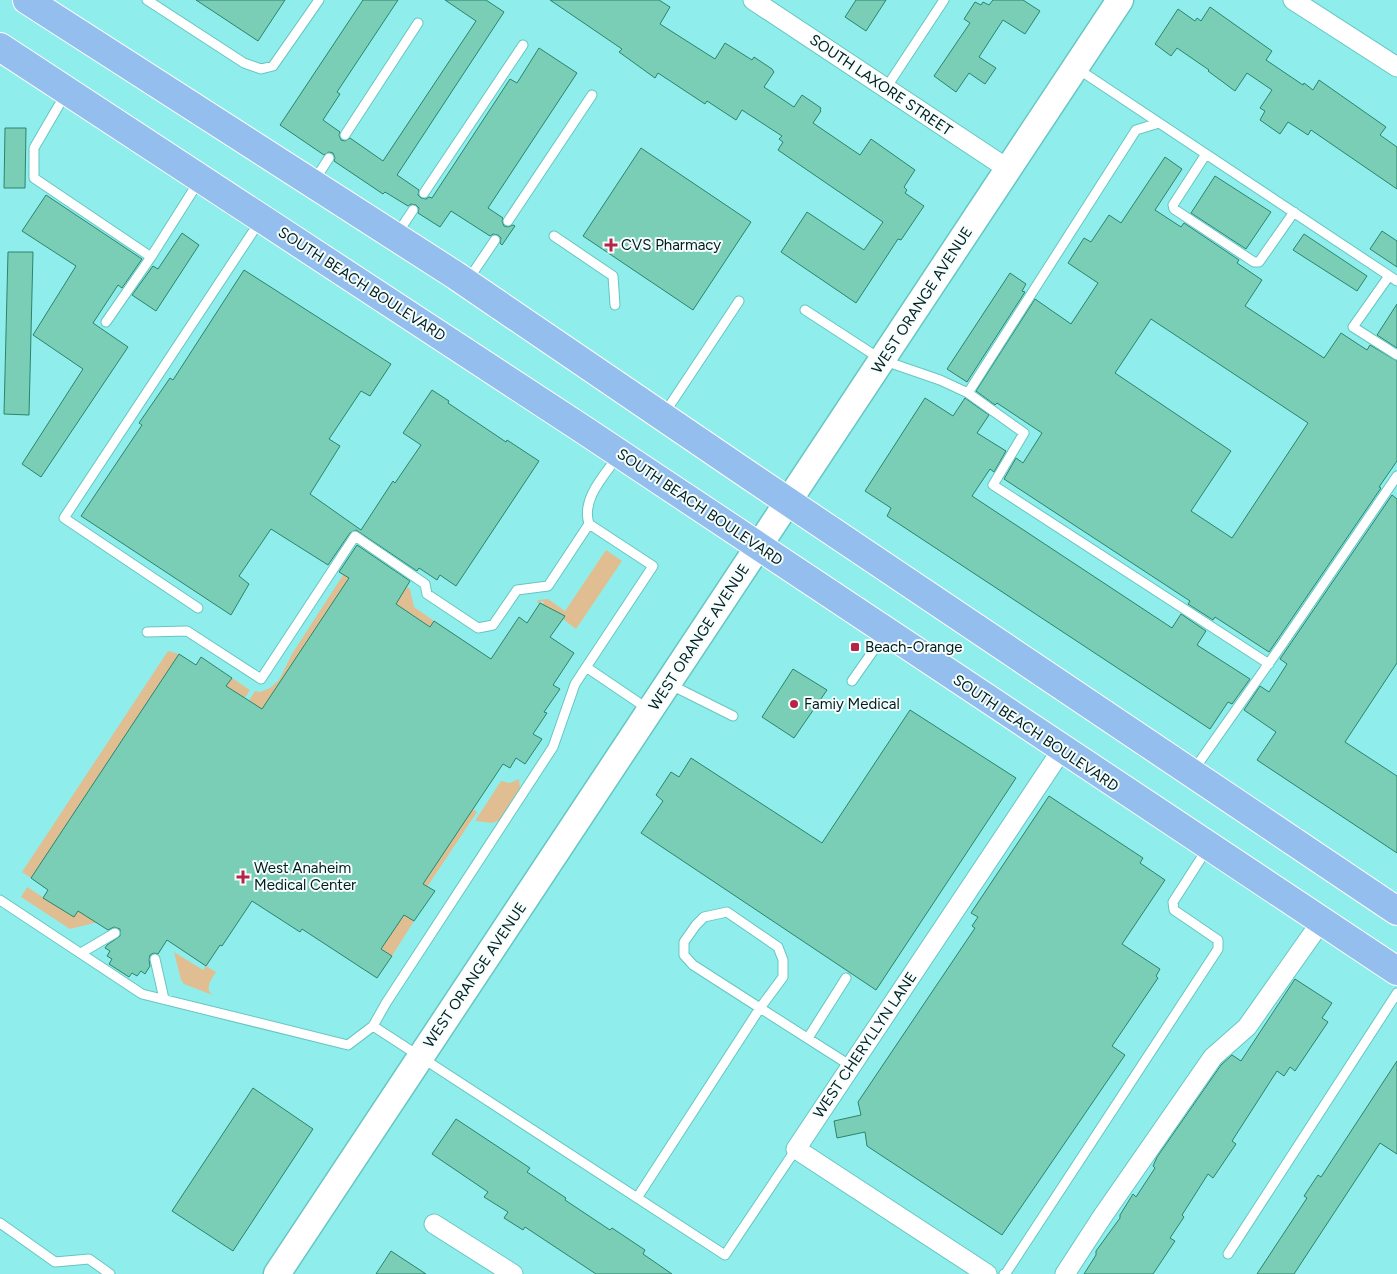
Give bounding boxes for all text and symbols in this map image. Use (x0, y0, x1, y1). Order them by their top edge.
street label: SOUTH LAXORE STREET (806, 30, 956, 140)
street label: SOUTH BEACH BOULEVARD (275, 223, 449, 345)
street label: WEST ORANGE AVENUE (868, 223, 976, 377)
place label: CVS Pharmacy (621, 236, 721, 254)
marker: CVS Pharmacy (605, 239, 617, 251)
street label: SOUTH BEACH BOULEVARD (614, 445, 786, 569)
street label: WEST ORANGE AVENUE (645, 560, 753, 714)
place label: Beach-Orange (865, 638, 962, 656)
marker: Beach-Orange (849, 641, 861, 653)
street label: SOUTH BEACH BOULEVARD (950, 671, 1122, 795)
place label: Famiy Medical (804, 695, 900, 713)
marker: Famiy Medical (788, 698, 800, 710)
place label: West Anaheim Medical Center (254, 859, 356, 894)
marker: West Anaheim Medical Center (236, 870, 250, 884)
street label: WEST ORANGE AVENUE (420, 899, 530, 1051)
street label: WEST CHERYLLYN LANE (809, 969, 921, 1121)

